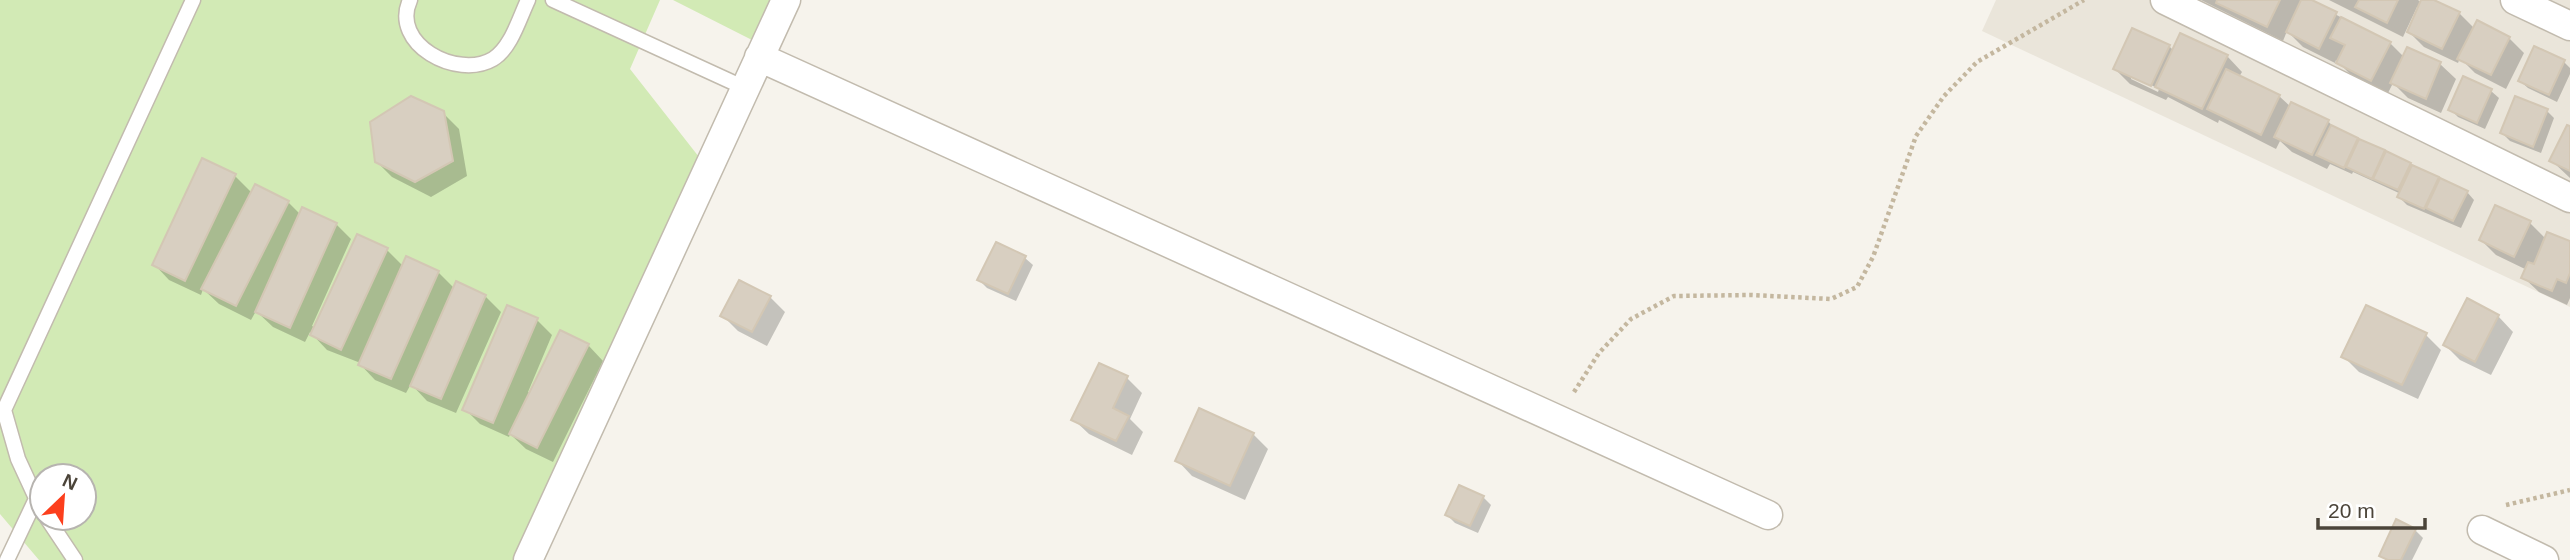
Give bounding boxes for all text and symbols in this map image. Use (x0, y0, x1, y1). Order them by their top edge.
north arrow (28, 462, 98, 532)
text: N (59, 470, 81, 494)
scale bar (2318, 486, 2425, 530)
text: 20 m (2328, 499, 2375, 522)

